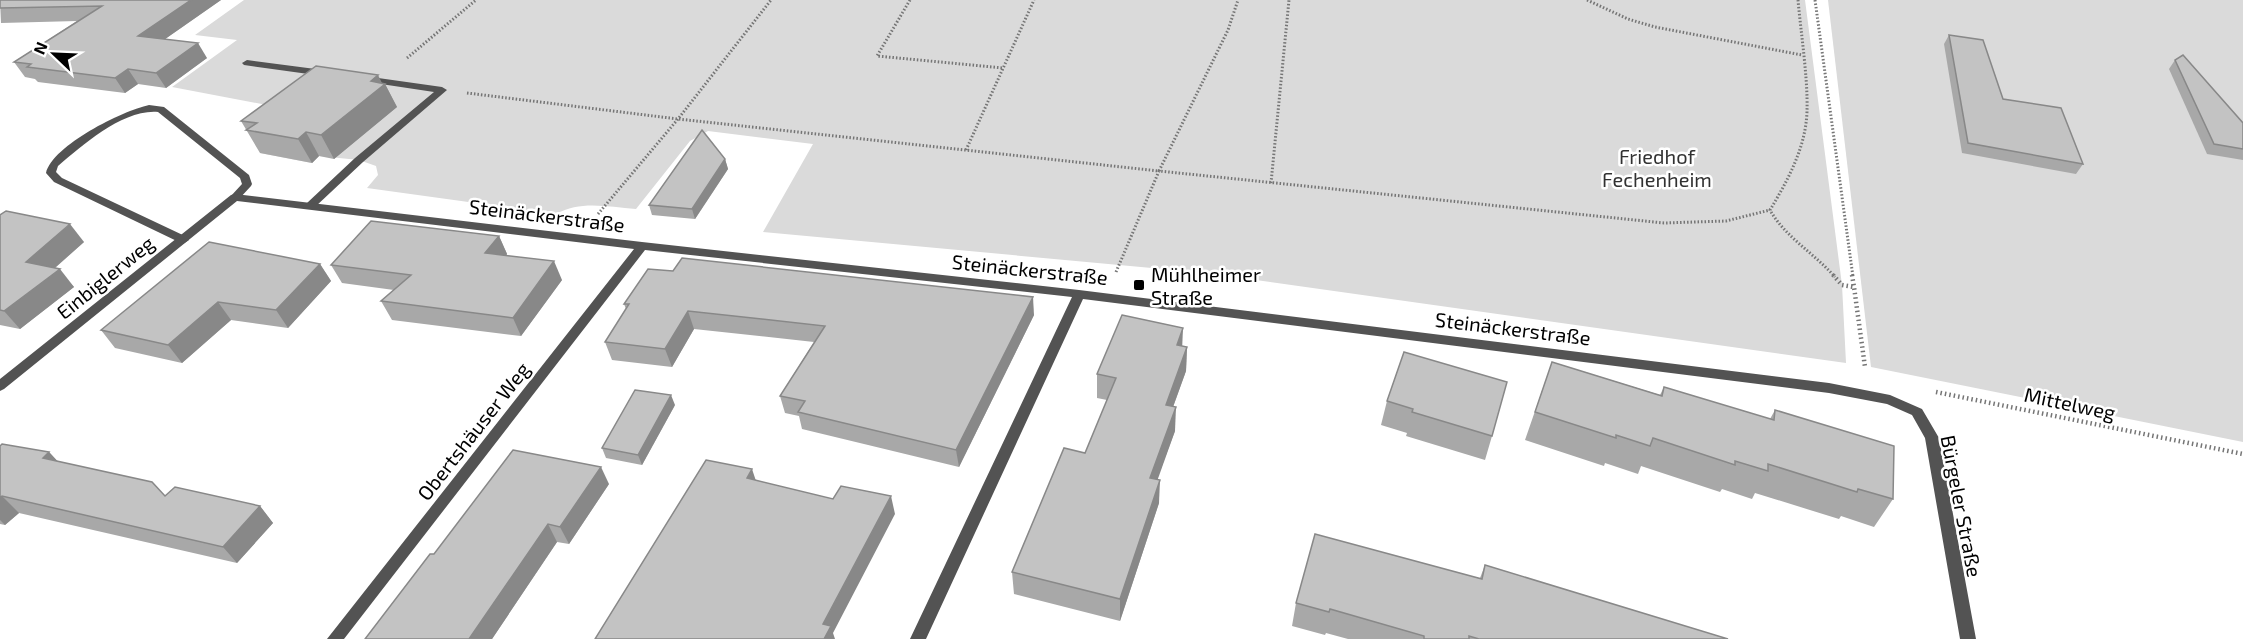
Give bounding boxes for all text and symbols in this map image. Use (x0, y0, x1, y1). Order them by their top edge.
north arrow (24, 24, 84, 84)
text: N (29, 39, 51, 57)
park label: Friedhof Fechenheim (1602, 144, 1712, 191)
street label: Steinäckerstraße (468, 194, 626, 236)
street label: Einbiglerweg (51, 230, 159, 324)
street label: Steinäckerstraße (951, 249, 1109, 289)
place label: Mühlheimer Straße (1151, 262, 1261, 309)
marker: Mühlheimer Straße (1132, 278, 1146, 292)
street label: Steinäckerstraße (1434, 307, 1592, 349)
street label: Obertshäuser Weg (412, 357, 534, 505)
street label: Mittelweg (2022, 382, 2118, 424)
street label: Bürgeler Straße (1936, 433, 1988, 579)

